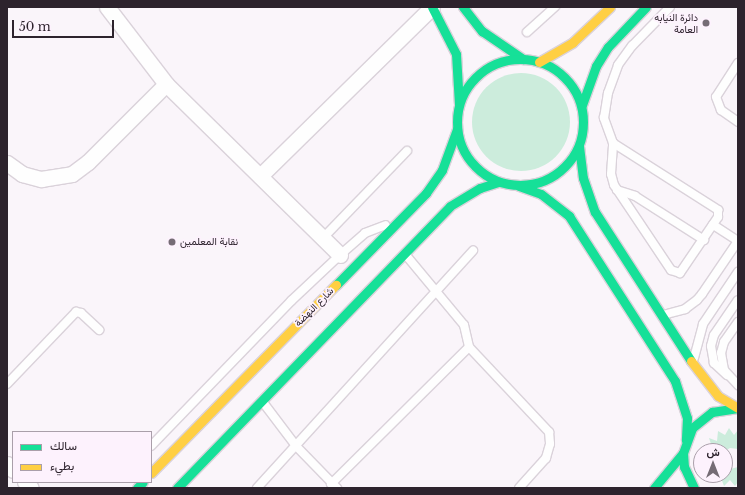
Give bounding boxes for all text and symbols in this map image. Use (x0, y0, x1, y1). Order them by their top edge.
place label: دائرة النيابه العامة (654, 11, 698, 34)
scale bar (14, 12, 116, 38)
marker: دائرة النيابه العامة (701, 18, 711, 28)
text: 50 m (19, 19, 51, 34)
place label: نقابة المعلمين (180, 236, 238, 248)
marker: نقابة المعلمين (167, 237, 177, 247)
street label: شارع النهضة (292, 285, 336, 329)
legend (12, 431, 152, 483)
text: سالك (50, 438, 77, 453)
north arrow (693, 443, 733, 483)
text: ش (706, 445, 720, 459)
text: بطيء (50, 458, 74, 473)

